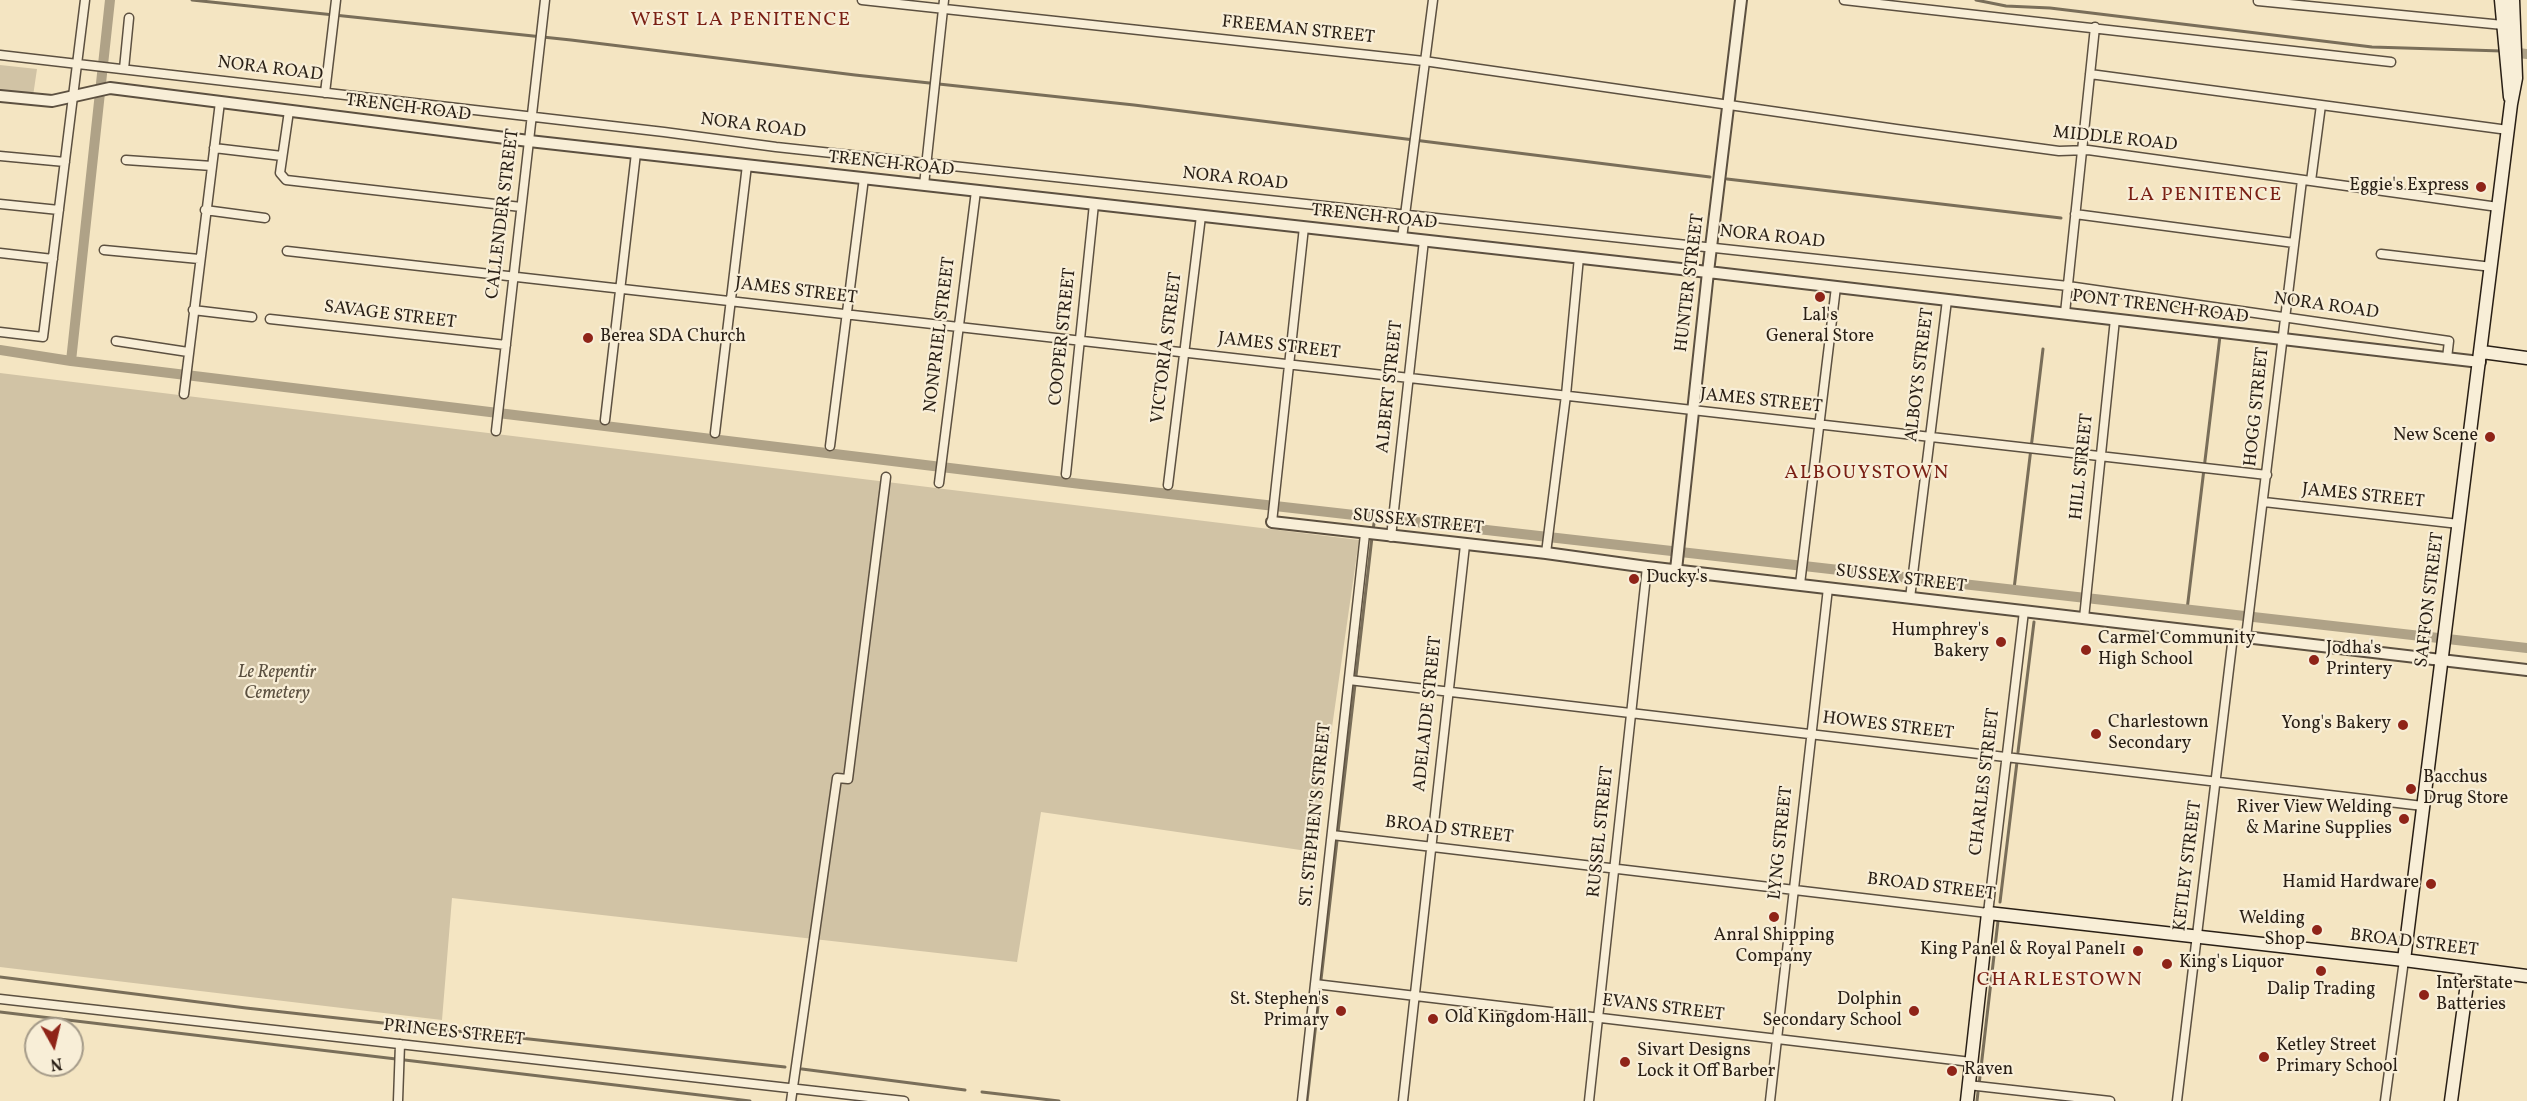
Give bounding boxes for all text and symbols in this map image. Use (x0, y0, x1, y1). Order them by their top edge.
district label: WEST LA PENITENCE (631, 9, 851, 33)
street label: FREEMAN STREET (1220, 12, 1376, 50)
street label: NORA ROAD (216, 53, 324, 87)
street label: TRENCH ROAD (344, 91, 472, 127)
street label: NORA ROAD (699, 110, 807, 144)
street label: MIDDLE ROAD (2052, 123, 2178, 157)
street label: CALLENDER STREET (483, 127, 525, 301)
street label: TRENCH ROAD (827, 148, 955, 182)
street label: NORA ROAD (1181, 164, 1289, 196)
place label: Eggie's Express (2349, 176, 2469, 198)
marker: Eggie's Express (2474, 180, 2488, 194)
district label: LA PENITENCE (2127, 184, 2283, 208)
street label: TRENCH ROAD (1310, 201, 1438, 235)
street label: HUNTER STREET (1672, 213, 1710, 353)
street label: NORA ROAD (1718, 222, 1826, 254)
street label: NONPRIEL STREET (921, 256, 961, 414)
street label: COOPER STREET (1046, 267, 1082, 407)
street label: VICTORIA STREET (1148, 271, 1188, 425)
street label: JAMES STREET (734, 274, 858, 310)
street label: PONT TRENCH ROAD (2071, 286, 2249, 330)
street label: NORA ROAD (2272, 289, 2380, 325)
marker: Lal's General Store (1813, 290, 1827, 304)
street label: SAVAGE STREET (323, 297, 457, 335)
place label: Lal's General Store (1766, 306, 1874, 348)
street label: ALBOYS STREET (1902, 307, 1940, 443)
street label: ALBERT STREET (1373, 320, 1409, 454)
place label: Berea SDA Church (600, 327, 746, 349)
street label: JAMES STREET (1217, 329, 1341, 365)
marker: Berea SDA Church (581, 331, 595, 345)
street label: HOGG STREET (2241, 346, 2275, 468)
street label: JAMES STREET (1699, 385, 1823, 419)
street label: HILL STREET (2067, 413, 2099, 521)
place label: New Scene (2393, 426, 2478, 448)
marker: New Scene (2483, 430, 2497, 444)
district label: ALBOUYSTOWN (1784, 462, 1950, 486)
street label: JAMES STREET (2301, 480, 2425, 514)
street label: SUSSEX STREET (1351, 505, 1485, 541)
street label: SAFFON STREET (2412, 531, 2450, 669)
street label: SUSSEX STREET (1834, 561, 1968, 599)
place label: Ducky's (1646, 568, 1708, 590)
marker: Ducky's (1627, 572, 1641, 586)
place label: Humphrey's Bakery (1892, 621, 1989, 664)
place label: Carmel Community High School (2098, 629, 2255, 672)
street label: ADELAIDE STREET (1410, 635, 1448, 793)
marker: Humphrey's Bakery (1994, 635, 2008, 649)
place label: Jodha's Printery (2326, 639, 2392, 682)
marker: Carmel Community High School (2079, 643, 2093, 657)
marker: Jodha's Printery (2307, 653, 2321, 667)
park label: Le Repentir Cemetery (238, 663, 316, 706)
street label: CHARLES STREET (1966, 707, 2006, 857)
street label: HOWES STREET (1821, 708, 1955, 746)
place label: Charlestown Secondary (2108, 713, 2209, 756)
place label: Yong's Bakery (2281, 714, 2391, 736)
marker: Yong's Bakery (2396, 718, 2410, 732)
street label: ST. STEPHEN'S STREET (1297, 722, 1337, 908)
marker: Charlestown Secondary (2089, 727, 2103, 741)
street label: RUSSEL STREET (1584, 765, 1620, 899)
place label: Bacchus Drug Store (2423, 768, 2508, 810)
marker: Bacchus Drug Store (2404, 782, 2418, 796)
street label: LYNG STREET (1765, 785, 1799, 901)
place label: River View Welding & Marine Supplies (2236, 798, 2392, 840)
street label: KETLEY STREET (2170, 799, 2208, 933)
street label: BROAD STREET (1384, 812, 1514, 850)
marker: River View Welding & Marine Supplies (2397, 812, 2411, 826)
street label: BROAD STREET (1866, 869, 1996, 907)
place label: Hamid Hardware (2282, 873, 2419, 895)
marker: Hamid Hardware (2424, 877, 2438, 891)
place label: Welding Shop (2239, 909, 2305, 952)
marker: Anral Shipping Company (1767, 910, 1781, 924)
marker: Welding Shop (2310, 923, 2324, 937)
street label: BROAD STREET (2349, 925, 2479, 963)
place label: Anral Shipping Company (1714, 926, 1834, 968)
place label: King Panel & Royal Panel1 (1920, 940, 2126, 962)
marker: King Panel & Royal Panel1 (2131, 944, 2145, 958)
place label: King's Liquor (2179, 953, 2284, 975)
marker: King's Liquor (2160, 957, 2174, 971)
marker: Dalip Trading (2314, 964, 2328, 978)
district label: CHARLESTOWN (1977, 969, 2143, 993)
place label: Interstate Batteries (2436, 974, 2513, 1016)
place label: Dalip Trading (2267, 980, 2375, 1002)
marker: Interstate Batteries (2417, 988, 2431, 1002)
place label: St. Stephen's Primary (1230, 990, 1329, 1032)
place label: Dolphin Secondary School (1763, 990, 1902, 1032)
street label: EVANS STREET (1600, 991, 1726, 1027)
marker: St. Stephen's Primary (1334, 1004, 1348, 1018)
marker: Dolphin Secondary School (1907, 1004, 1921, 1018)
place label: Old Kingdom Hall (1445, 1008, 1587, 1030)
marker: Old Kingdom Hall (1426, 1012, 1440, 1026)
street label: PRINCES STREET (382, 1016, 526, 1052)
north arrow (24, 1017, 84, 1077)
place label: Ketley Street Primary School (2276, 1036, 2398, 1078)
place label: Sivart Designs Lock it Off Barber (1637, 1041, 1775, 1084)
marker: Ketley Street Primary School (2257, 1050, 2271, 1064)
text: N (49, 1051, 64, 1075)
marker: Sivart Designs Lock it Off Barber (1618, 1055, 1632, 1069)
place label: Raven (1964, 1060, 2013, 1082)
marker: Raven (1945, 1064, 1959, 1078)

